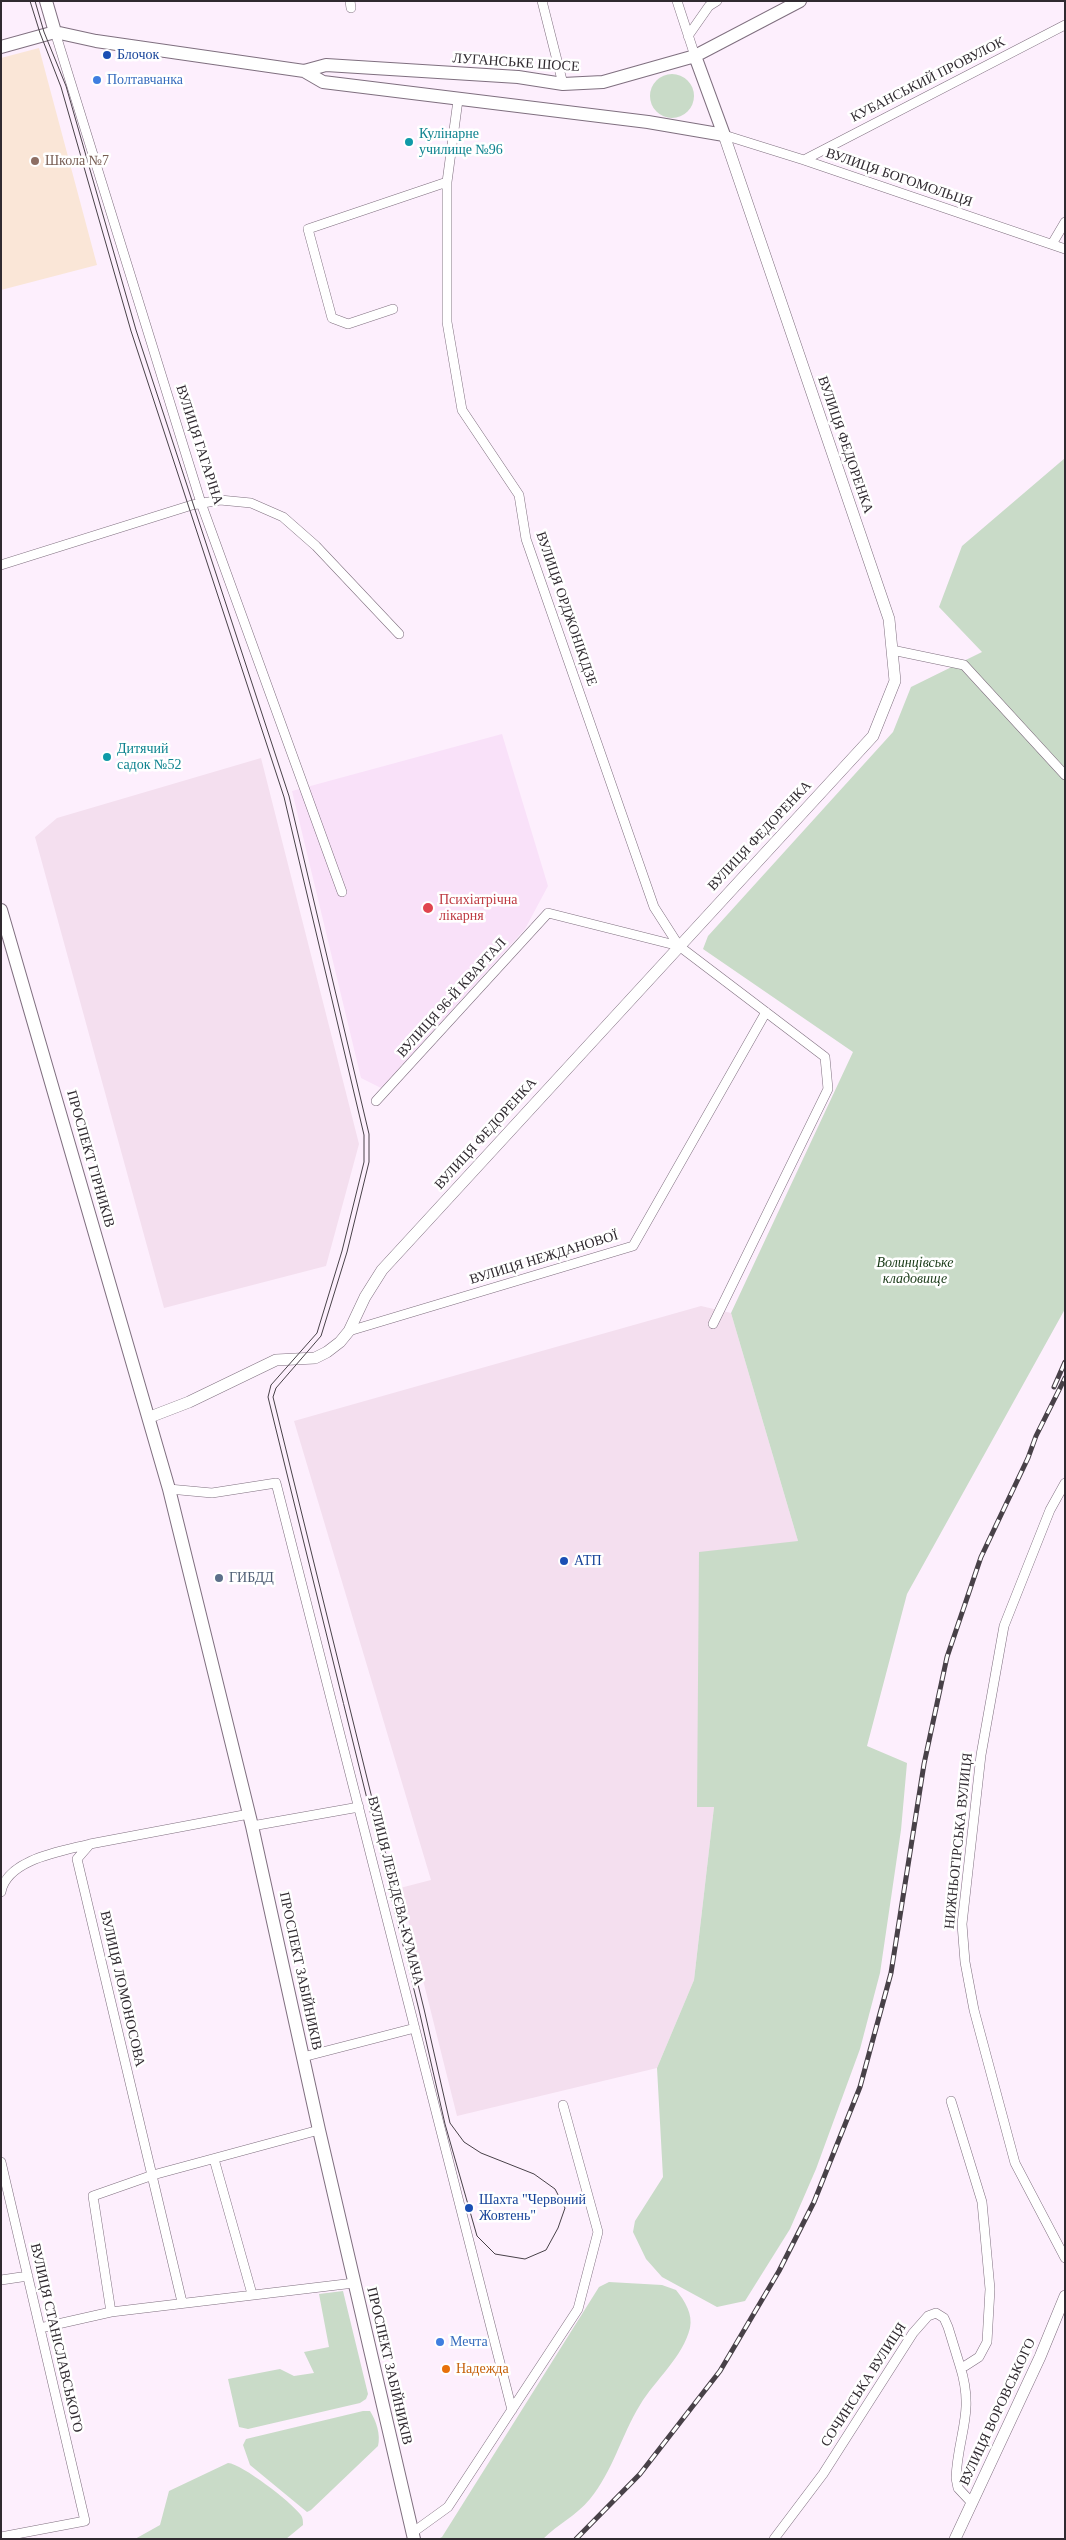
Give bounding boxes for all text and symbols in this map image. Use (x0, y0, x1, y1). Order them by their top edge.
street label: КУБАНСЬКИЙ ПРОВУЛОК (848, 34, 1008, 126)
place label: Блочок (117, 47, 159, 63)
marker: Блочок (101, 49, 113, 61)
street label: ЛУГАНСЬКЕ ШОСЕ (452, 50, 580, 76)
place label: Полтавчанка (107, 72, 183, 88)
marker: Полтавчанка (91, 74, 103, 86)
place label: Кулінарне училище №96 (419, 126, 503, 158)
marker: Кулінарне училище №96 (403, 136, 415, 148)
street label: ВУЛИЦЯ БОГОМОЛЬЦЯ (824, 145, 974, 211)
place label: Школа №7 (45, 153, 109, 169)
marker: Школа №7 (29, 155, 41, 167)
street label: ВУЛИЦЯ ФЕДОРЕНКА (814, 374, 876, 516)
street label: ВУЛИЦЯ ГАГАРІНА (172, 383, 226, 507)
street label: ВУЛИЦЯ ОРДЖОНІКІДЗЕ (532, 530, 600, 688)
place label: Дитячий садок №52 (117, 741, 181, 774)
marker: Дитячий садок №52 (101, 751, 113, 763)
street label: ВУЛИЦЯ ФЕДОРЕНКА (705, 778, 815, 894)
place label: Психіатрічна лікарня (439, 892, 517, 924)
marker: Психіатрічна лікарня (421, 901, 435, 915)
street label: ВУЛИЦЯ 96-Й КВАРТАЛ (394, 935, 510, 1061)
street label: ВУЛИЦЯ ФЕДОРЕНКА (431, 1075, 541, 1193)
street label: ПРОСПЕКТ ГІРНИКІВ (62, 1089, 118, 1229)
street label: ВУЛИЦЯ НЕЖДАНОВОЇ (468, 1227, 620, 1289)
park label: Волинцівське кладовище (876, 1255, 954, 1288)
place label: АТП (574, 1553, 602, 1569)
marker: АТП (558, 1555, 570, 1567)
place label: ГИБДД (229, 1570, 274, 1586)
marker: ГИБДД (213, 1572, 225, 1584)
street label: НИЖНЬОГІРСЬКА ВУЛИЦЯ (941, 1752, 977, 1930)
street label: ВУЛИЦЯ ЛЕБЕДЄВА-КУМАЧА (363, 1795, 427, 1987)
street label: ПРОСПЕКТ ЗАБІЙНИКІВ (275, 1890, 325, 2052)
street label: ВУЛИЦЯ ЛОМОНОСОВА (96, 1909, 148, 2069)
place label: Шахта "Червоний Жовтень" (479, 2192, 586, 2224)
marker: Шахта "Червоний Жовтень" (463, 2202, 475, 2214)
street label: ВУЛИЦЯ СТАНІСЛАВСЬКОГО (26, 2242, 86, 2434)
street label: ПРОСПЕКТ ЗАБІЙНИКІВ (363, 2286, 415, 2446)
street label: СОЧИНСЬКА ВУЛИЦЯ (818, 2320, 910, 2450)
place label: Мечта (450, 2334, 488, 2350)
marker: Мечта (434, 2336, 446, 2348)
street label: ВУЛИЦЯ ВОРОВСЬКОГО (957, 2336, 1039, 2488)
place label: Надежда (456, 2361, 509, 2377)
marker: Надежда (440, 2363, 452, 2375)

